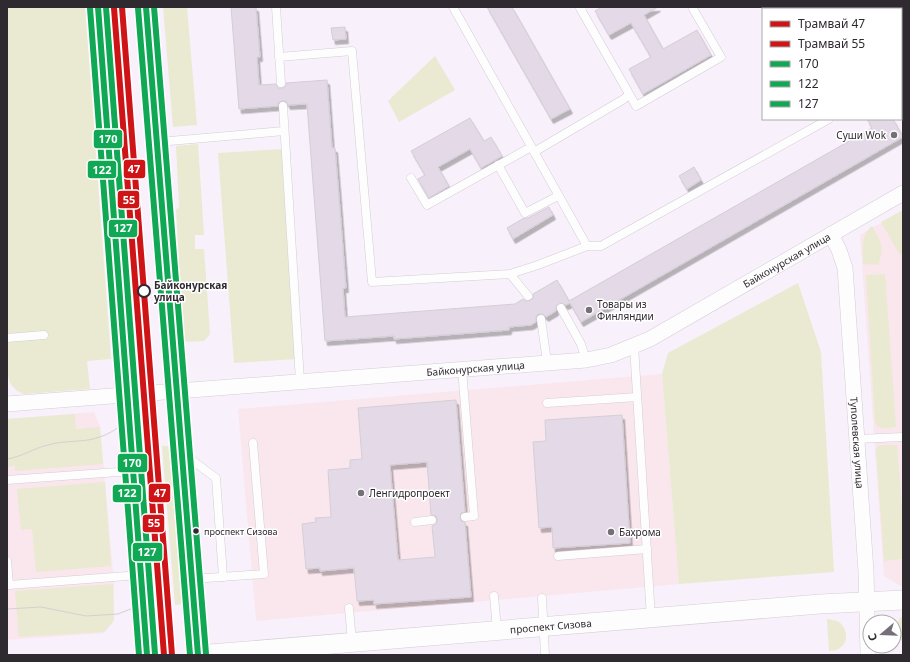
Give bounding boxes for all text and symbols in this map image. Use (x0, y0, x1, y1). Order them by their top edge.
legend (762, 8, 902, 120)
text: Трамвай 47 (798, 15, 865, 32)
text: Трамвай 55 (798, 35, 865, 52)
text: 170 (798, 55, 819, 72)
text: 122 (798, 75, 819, 92)
text: 127 (798, 95, 819, 112)
place label: Суши Wok (836, 128, 887, 142)
line badge: 170 (93, 129, 123, 149)
marker: Суши Wok (889, 130, 899, 140)
text: 170 (99, 131, 117, 146)
line badge: 47 (123, 159, 146, 179)
line badge: 122 (87, 160, 117, 179)
text: 47 (128, 161, 140, 176)
text: 122 (93, 162, 111, 177)
line badge: 55 (117, 190, 140, 209)
text: 55 (123, 192, 135, 207)
line badge: 127 (108, 219, 138, 238)
text: 127 (114, 220, 132, 235)
street label: Байконурская улица (740, 229, 833, 291)
place label: Байконурская улица (153, 278, 227, 304)
marker: Байконурская улица (137, 284, 151, 298)
place label: Товары из Финляндии (597, 297, 654, 323)
marker: Товары из Финляндии (584, 305, 594, 315)
street label: Байконурская улица (426, 358, 525, 379)
street label: Туполевская улица (847, 396, 867, 489)
line badge: 170 (117, 453, 148, 473)
text: 170 (123, 455, 141, 470)
line badge: 47 (148, 483, 171, 503)
line badge: 122 (112, 484, 142, 503)
text: 122 (118, 485, 136, 500)
text: 47 (154, 485, 166, 500)
place label: Ленгидропроект (369, 486, 450, 500)
marker: Ленгидропроект (356, 488, 366, 498)
line badge: 55 (142, 514, 165, 533)
text: 55 (148, 515, 160, 530)
place label: проспект Сизова (204, 525, 278, 538)
place label: Бахрома (619, 525, 661, 539)
marker: проспект Сизова (191, 526, 201, 536)
marker: Бахрома (606, 527, 616, 537)
line badge: 127 (132, 542, 163, 562)
text: 127 (138, 544, 156, 559)
north arrow (862, 614, 902, 654)
street label: проспект Сизова (509, 616, 592, 636)
text: С (864, 632, 880, 643)

